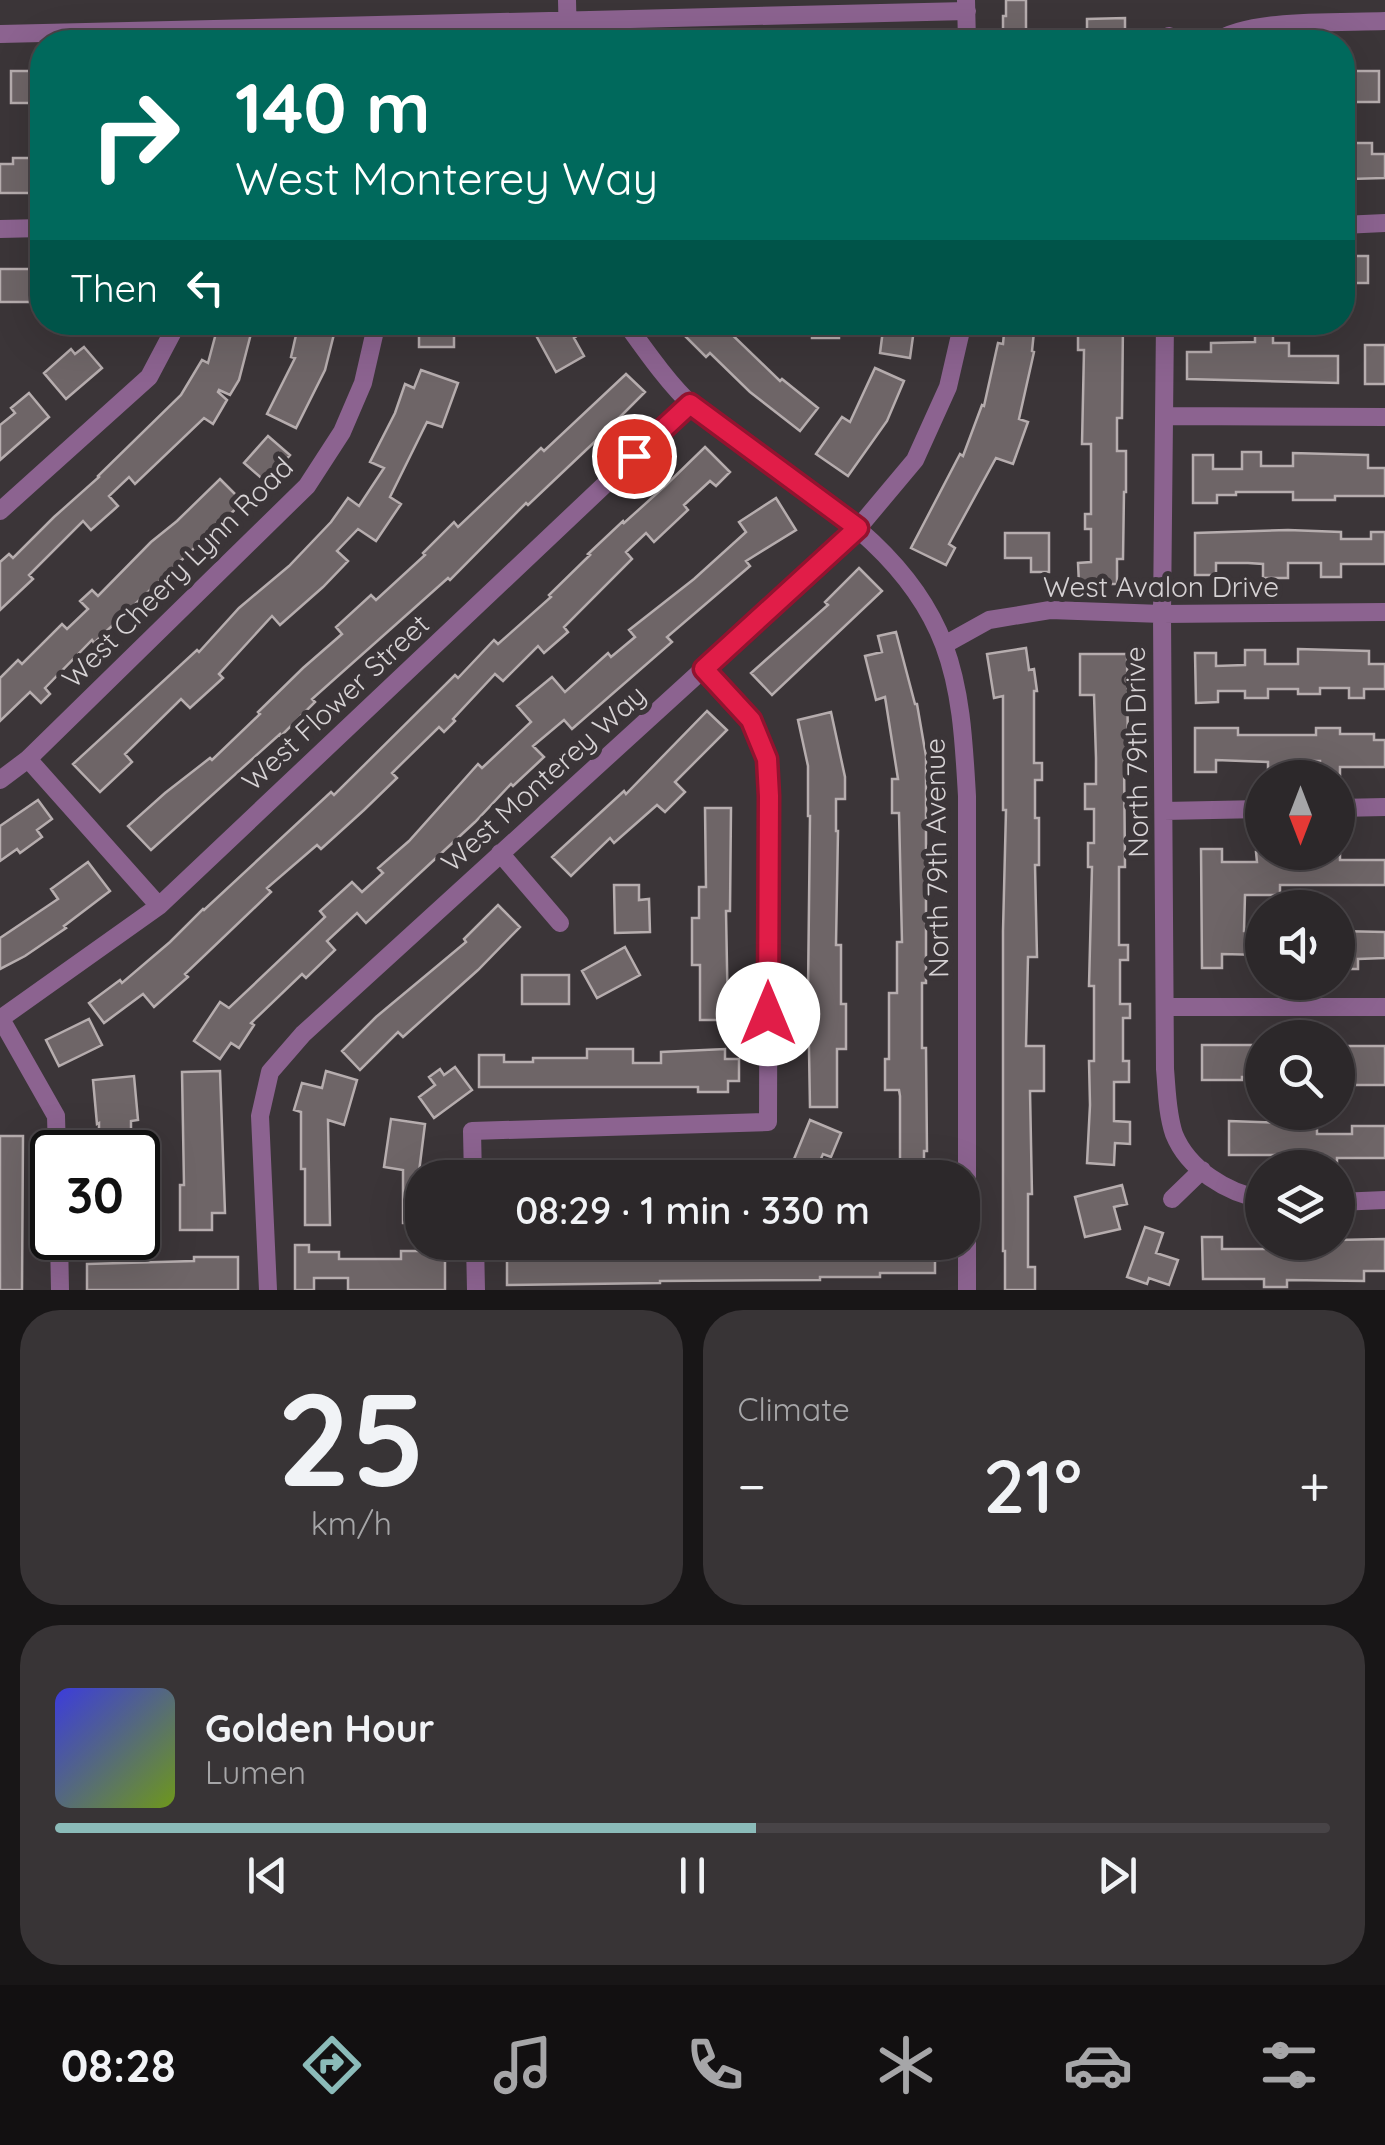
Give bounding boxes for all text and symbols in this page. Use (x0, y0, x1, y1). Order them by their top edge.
text: 140 m (235, 63, 431, 151)
icon: right (70, 70, 200, 200)
text: West Monterey Way (235, 150, 658, 206)
icon: left (178, 260, 233, 315)
text: Then (70, 264, 158, 312)
pin (592, 414, 677, 499)
icon: arrive (607, 429, 662, 484)
street label: West Cheery Lynn Road (54, 449, 300, 695)
street label: West Avalon Drive (1043, 569, 1279, 604)
street label: West Flower Street (234, 606, 436, 798)
street label: North 79th Drive (1117, 646, 1155, 858)
street label: West Monterey Way (433, 677, 653, 879)
street label: North 79th Avenue (916, 738, 956, 978)
north arrow (1245, 760, 1355, 870)
map controls (1245, 760, 1355, 1260)
button: sound (1245, 890, 1355, 1000)
position arrow (716, 962, 820, 1066)
button: search (1245, 1020, 1355, 1130)
speed limit sign: 30 (30, 1130, 160, 1260)
button: layers (1245, 1150, 1355, 1260)
text: 08:29 · 1 min · 330 m (515, 1186, 870, 1234)
text: 25 (277, 1356, 426, 1519)
text: Climate (738, 1389, 850, 1429)
text: 21° (983, 1438, 1082, 1532)
text: − (738, 1451, 766, 1520)
text: + (1299, 1451, 1330, 1520)
text: km/h (311, 1503, 392, 1543)
text: Golden Hour (205, 1704, 434, 1752)
text: Lumen (205, 1752, 306, 1792)
icon: previous (240, 1848, 295, 1903)
icon: pause (665, 1848, 720, 1903)
icon: next (1090, 1848, 1145, 1903)
icon: directions (297, 2030, 367, 2100)
icon: music (488, 2030, 558, 2100)
icon: phone (680, 2030, 750, 2100)
icon: climate (871, 2030, 941, 2100)
icon: car (1063, 2030, 1133, 2100)
icon: filters (1254, 2030, 1324, 2100)
text: 08:28 (61, 2037, 176, 2093)

